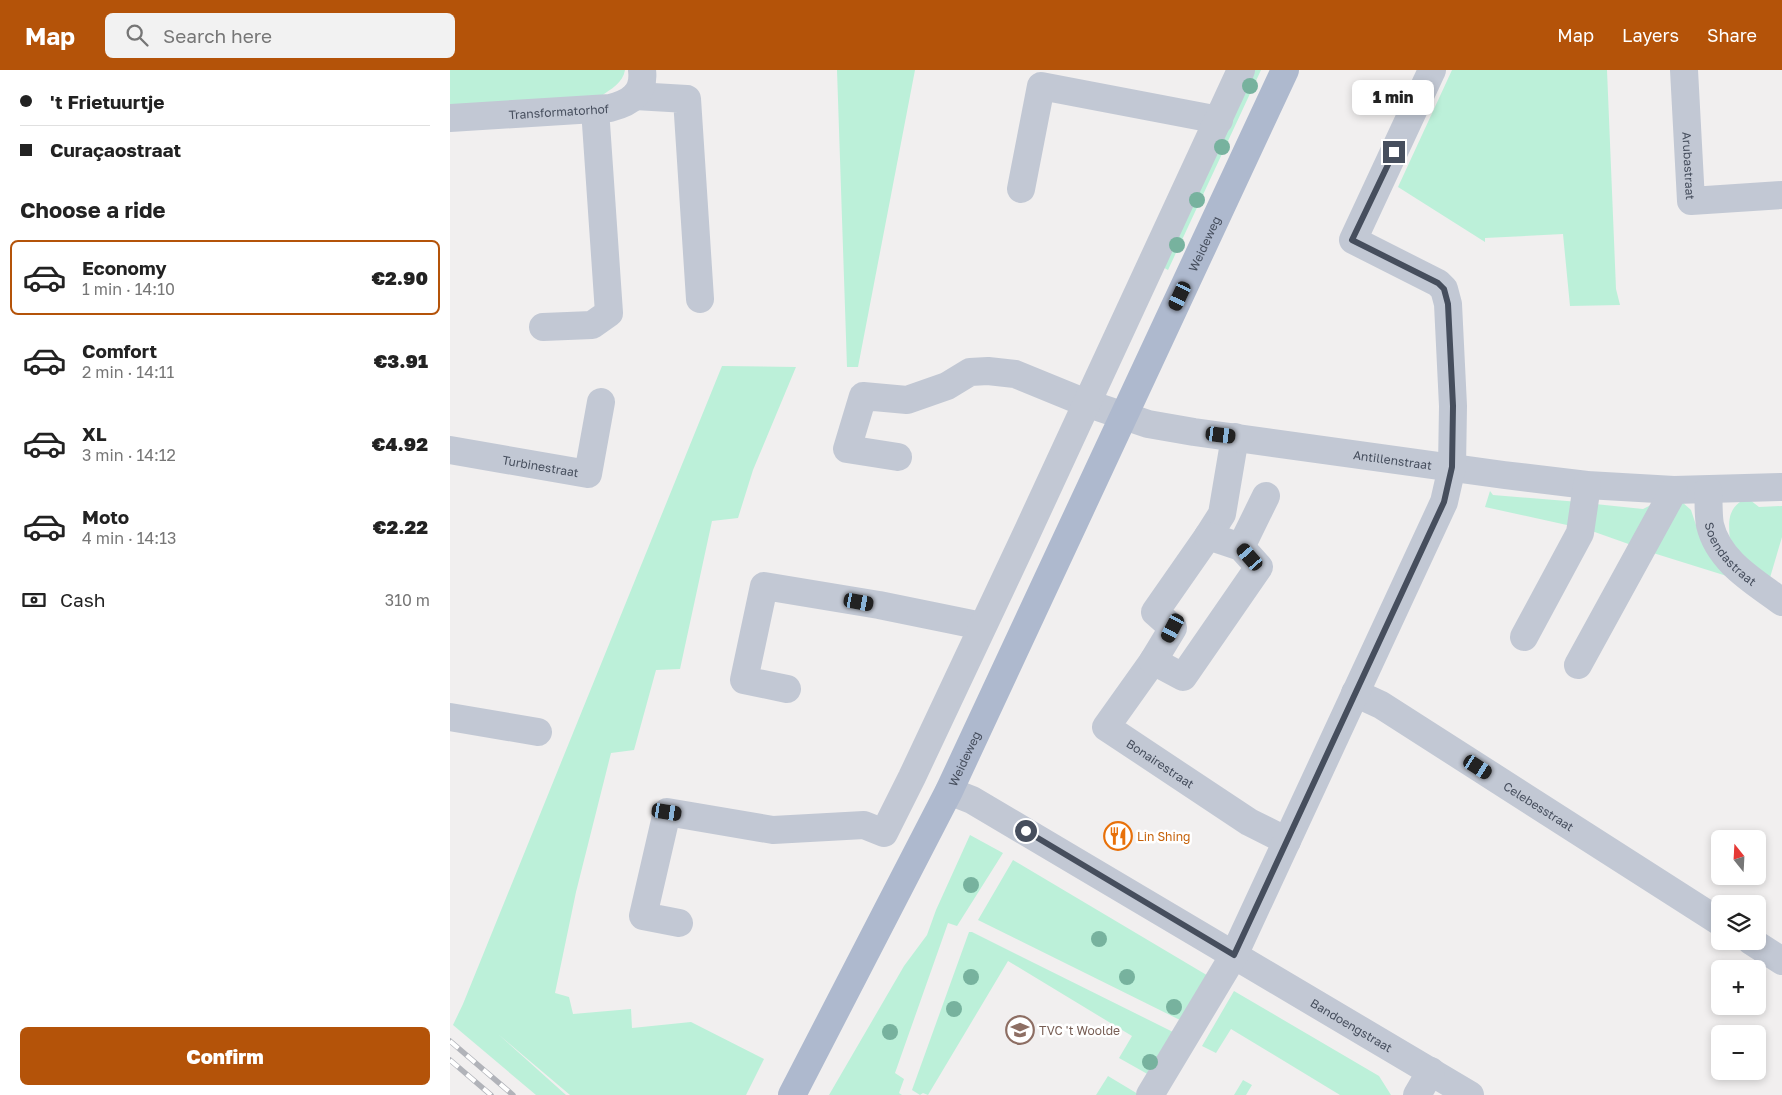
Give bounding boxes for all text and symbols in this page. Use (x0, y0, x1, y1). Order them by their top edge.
search box (105, 13, 455, 58)
text: Map (25, 21, 75, 50)
icon: search (123, 21, 151, 49)
text: Search here (163, 24, 272, 47)
text: Map (1557, 24, 1594, 46)
text: Layers (1622, 24, 1679, 46)
text: Share (1707, 24, 1757, 46)
callout: 1 min (1353, 79, 1435, 114)
text: 1 min (1373, 87, 1413, 107)
text: 't Frietuurtje (50, 90, 164, 113)
street label: Transformatorhof (508, 101, 610, 122)
street label: Arubastraat (1680, 131, 1698, 200)
text: Curaçaostraat (50, 138, 181, 161)
route end (1383, 141, 1405, 163)
text: Choose a ride (20, 196, 166, 223)
street label: Weideweg (1185, 214, 1223, 274)
icon: car (22, 255, 67, 300)
text: Economy (82, 256, 167, 279)
text: €2.90 (371, 266, 428, 289)
text: 1 min · 14:10 (82, 279, 175, 299)
car (1166, 279, 1193, 313)
icon: car (22, 338, 67, 383)
text: Comfort (82, 339, 157, 362)
text: €3.91 (374, 349, 428, 372)
text: 2 min · 14:11 (82, 362, 174, 382)
icon: car (22, 421, 67, 466)
text: XL (82, 422, 107, 445)
car (1205, 426, 1236, 444)
text: €4.92 (372, 432, 428, 455)
text: 3 min · 14:12 (82, 445, 176, 465)
street label: Antillenstraat (1352, 447, 1433, 472)
street label: Turbinestraat (501, 452, 580, 480)
icon: car (22, 504, 67, 549)
text: Moto (82, 505, 129, 528)
text: €2.22 (373, 515, 428, 538)
street label: Soendastraat (1702, 520, 1760, 589)
text: 4 min · 14:13 (82, 528, 176, 548)
car (1234, 541, 1265, 573)
icon: cash (20, 586, 48, 614)
text: Cash (60, 588, 105, 611)
text: 310 m (385, 590, 430, 610)
car (842, 592, 875, 612)
car (1159, 611, 1186, 645)
street label: Weideweg (945, 728, 983, 789)
street label: Bonairestraat (1124, 735, 1197, 791)
car (1461, 753, 1494, 781)
street label: Celebesstraat (1501, 778, 1577, 834)
car (651, 802, 682, 822)
route start (1015, 820, 1037, 842)
restaurant icon: Lin Shing (1103, 821, 1133, 851)
place label: Lin Shing (1137, 829, 1190, 844)
north arrow (1711, 830, 1766, 885)
map controls (1711, 830, 1766, 1080)
button: layers (1711, 895, 1766, 950)
button: + (1711, 960, 1766, 1015)
street label: Bandoengstraat (1308, 995, 1395, 1055)
school or university icon: TVC 't Woolde (1005, 1015, 1035, 1045)
place label: TVC 't Woolde (1039, 1023, 1120, 1038)
button: − (1711, 1025, 1766, 1080)
button: Confirm (20, 1027, 430, 1085)

